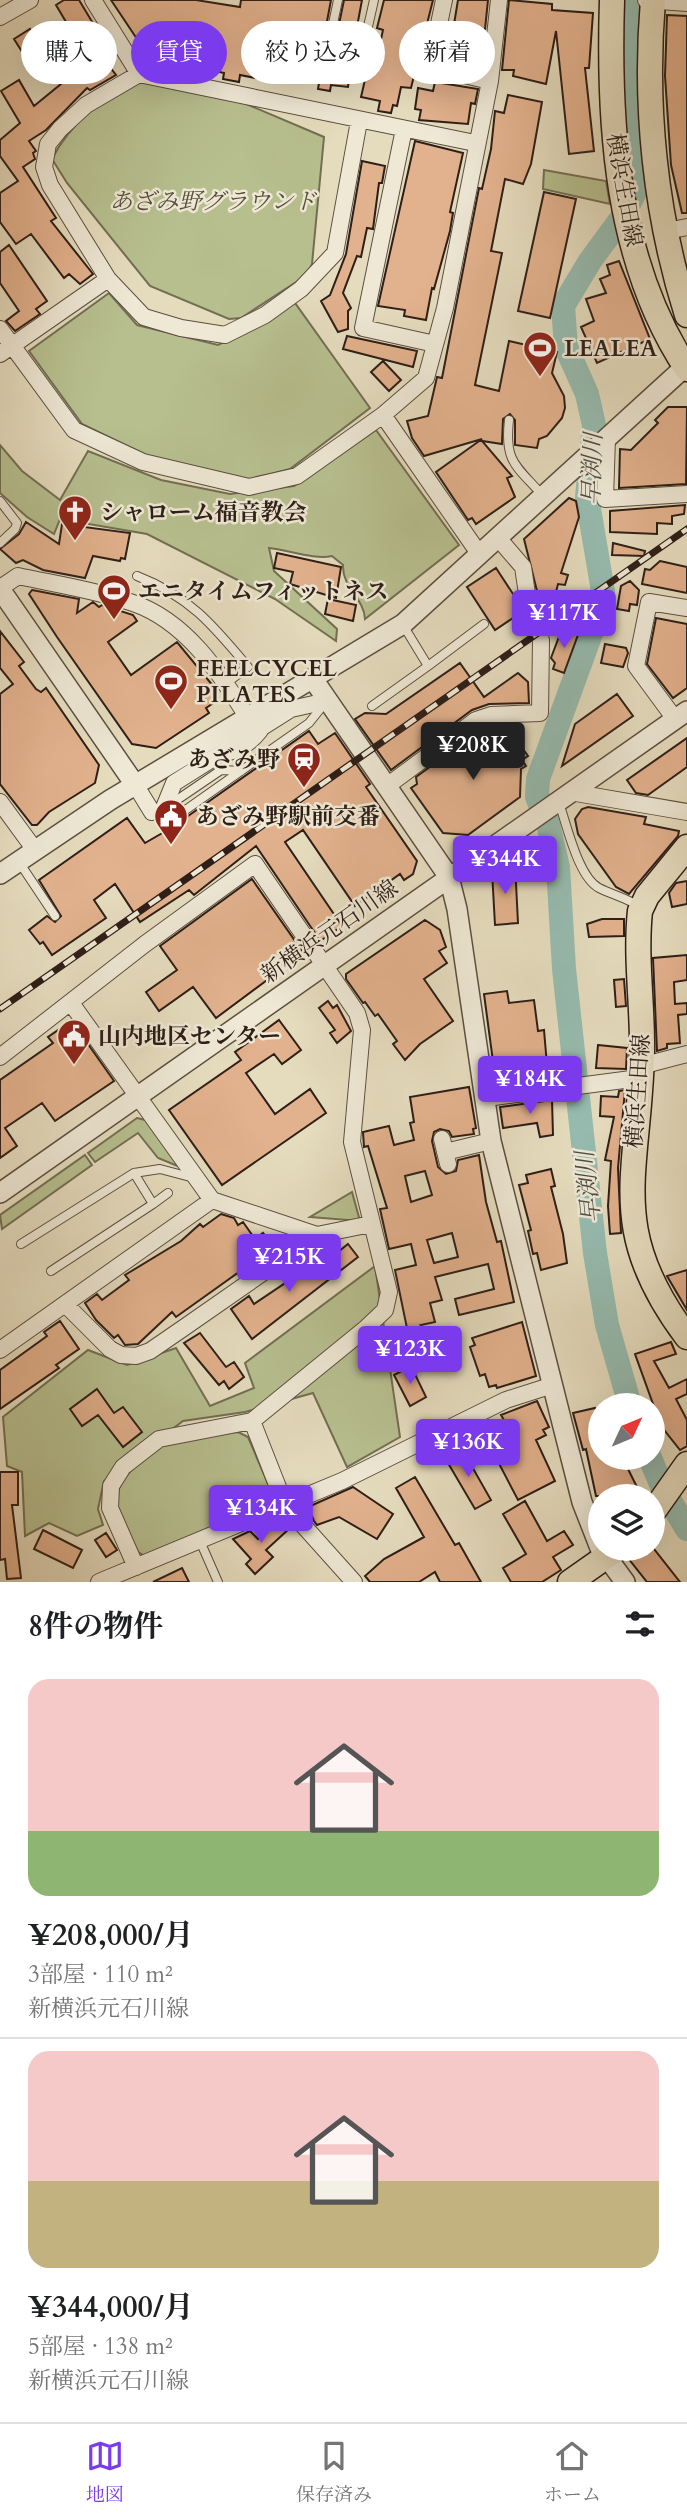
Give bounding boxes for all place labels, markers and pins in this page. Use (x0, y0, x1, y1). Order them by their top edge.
sports icon: LEALEA (521, 329, 559, 378)
place label: LEALEA (564, 333, 658, 364)
church icon: シャローム福音教会 (56, 493, 94, 542)
place label: シャローム福音教会 (100, 497, 307, 528)
sports icon: エニタイムフィットネス (95, 572, 133, 621)
place label: エニタイムフィットネス (138, 576, 388, 607)
pin: ¥117K (515, 590, 613, 650)
place label: FEELCYCEL PILATES (196, 653, 337, 710)
sports icon: FEELCYCEL PILATES (152, 662, 190, 711)
pin: ¥208K (424, 722, 522, 782)
station icon: あざみ野 (285, 740, 323, 789)
place label: あざみ野 (188, 744, 281, 775)
public building icon: あざみ野駅前交番 (152, 797, 190, 846)
place label: あざみ野駅前交番 (196, 801, 380, 832)
pin: ¥344K (456, 836, 554, 896)
public building icon: 山内地区センター (55, 1017, 93, 1066)
place label: 山内地区センター (98, 1021, 281, 1052)
pin: ¥184K (481, 1056, 579, 1116)
pin: ¥215K (240, 1234, 338, 1294)
pin: ¥123K (361, 1326, 459, 1386)
pin: ¥136K (419, 1420, 517, 1479)
pin: ¥134K (212, 1486, 310, 1545)

